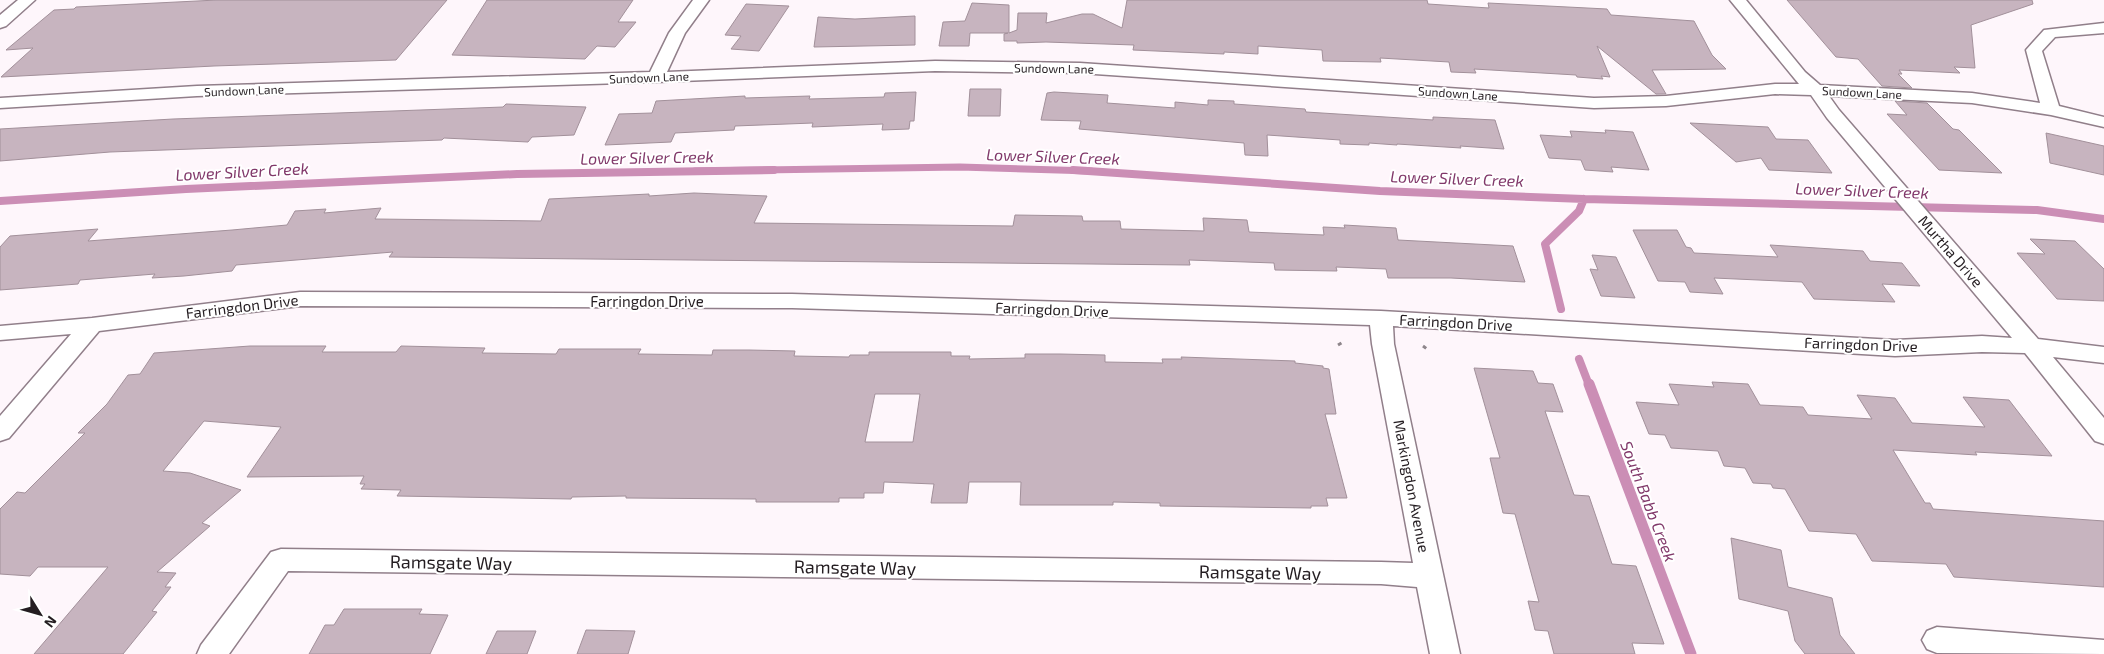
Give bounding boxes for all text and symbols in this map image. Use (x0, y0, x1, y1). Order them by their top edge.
street label: Sundown Lane (1014, 60, 1094, 76)
street label: Sundown Lane (609, 69, 689, 85)
street label: Sundown Lane (204, 82, 284, 98)
street label: Sundown Lane (1418, 83, 1498, 103)
street label: Sundown Lane (1822, 83, 1902, 101)
water label: Lower Silver Creek (986, 144, 1120, 168)
water label: Lower Silver Creek (580, 146, 714, 168)
water label: Lower Silver Creek (175, 158, 309, 184)
water label: Lower Silver Creek (1390, 166, 1524, 190)
water label: Lower Silver Creek (1795, 178, 1929, 202)
street label: Murtha Drive (1915, 211, 1987, 291)
street label: Farringdon Drive (185, 290, 299, 322)
street label: Farringdon Drive (590, 292, 704, 310)
street label: Farringdon Drive (995, 298, 1109, 320)
street label: Farringdon Drive (1399, 310, 1513, 334)
street label: Farringdon Drive (1804, 333, 1918, 355)
street label: Markingdon Avenue (1390, 418, 1434, 554)
water label: South Babb Creek (1617, 438, 1681, 564)
street label: Ramsgate Way (390, 550, 513, 574)
street label: Ramsgate Way (794, 555, 917, 579)
street label: Ramsgate Way (1199, 560, 1322, 584)
north arrow (15, 589, 65, 639)
text: N (41, 613, 61, 631)

